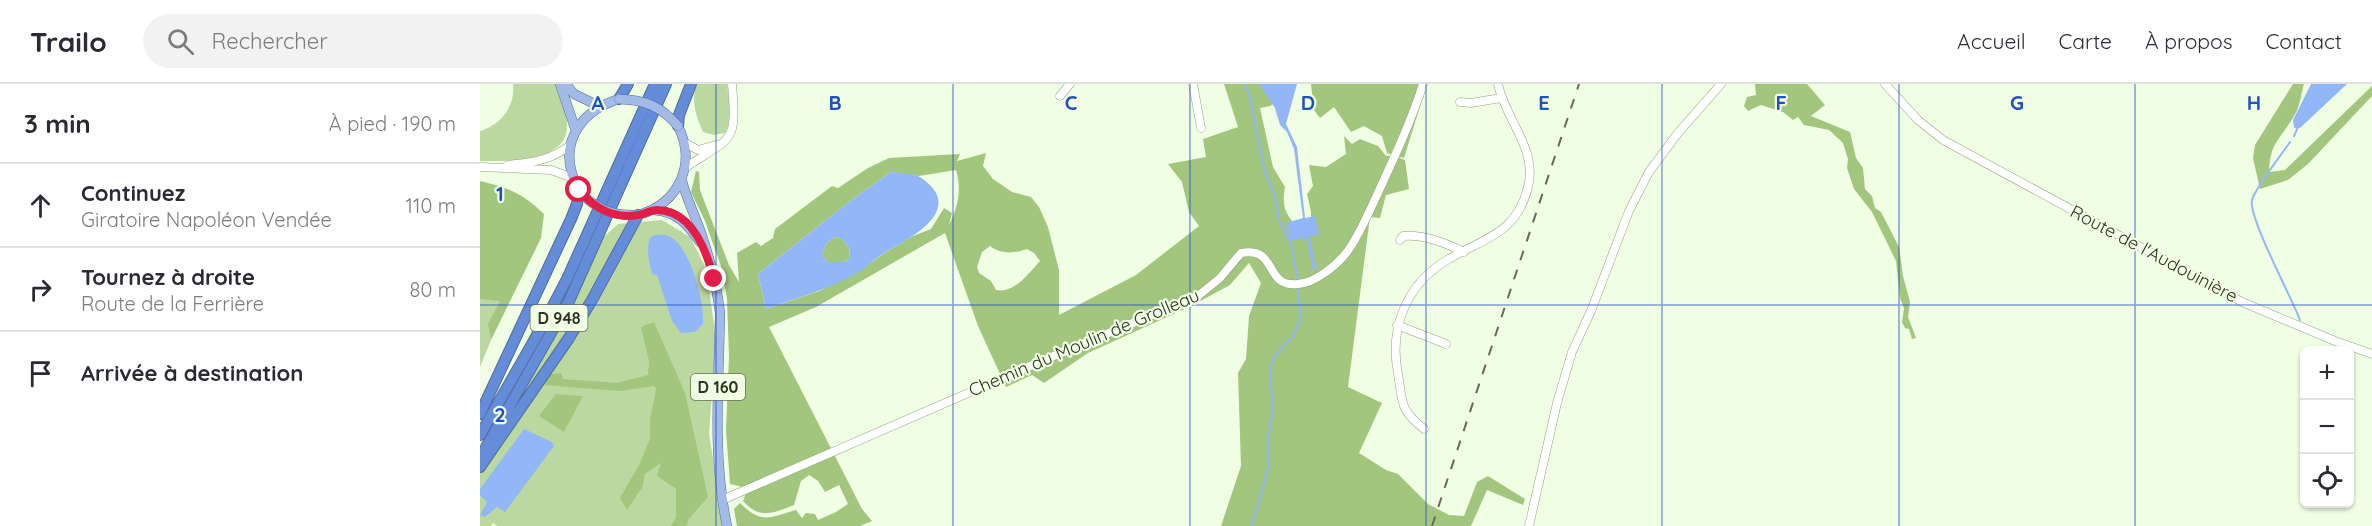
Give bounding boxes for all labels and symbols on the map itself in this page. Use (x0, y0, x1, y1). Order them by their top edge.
text: A (592, 90, 605, 115)
text: B (828, 90, 842, 115)
text: C (1065, 90, 1078, 115)
text: D (1301, 90, 1315, 115)
text: E (1538, 90, 1550, 115)
text: F (1775, 90, 1787, 115)
text: G (2010, 90, 2024, 115)
text: H (2247, 90, 2261, 115)
route start (565, 176, 591, 202)
text: 1 (496, 181, 504, 206)
street label: Route de l'Audouinière (2067, 200, 2242, 307)
route end (700, 265, 726, 291)
street label: Chemin du Moulin de Grolleau (965, 283, 1203, 402)
road number: D 948 (530, 305, 587, 331)
road number: D 160 (691, 374, 745, 400)
text: 2 (494, 402, 506, 427)

